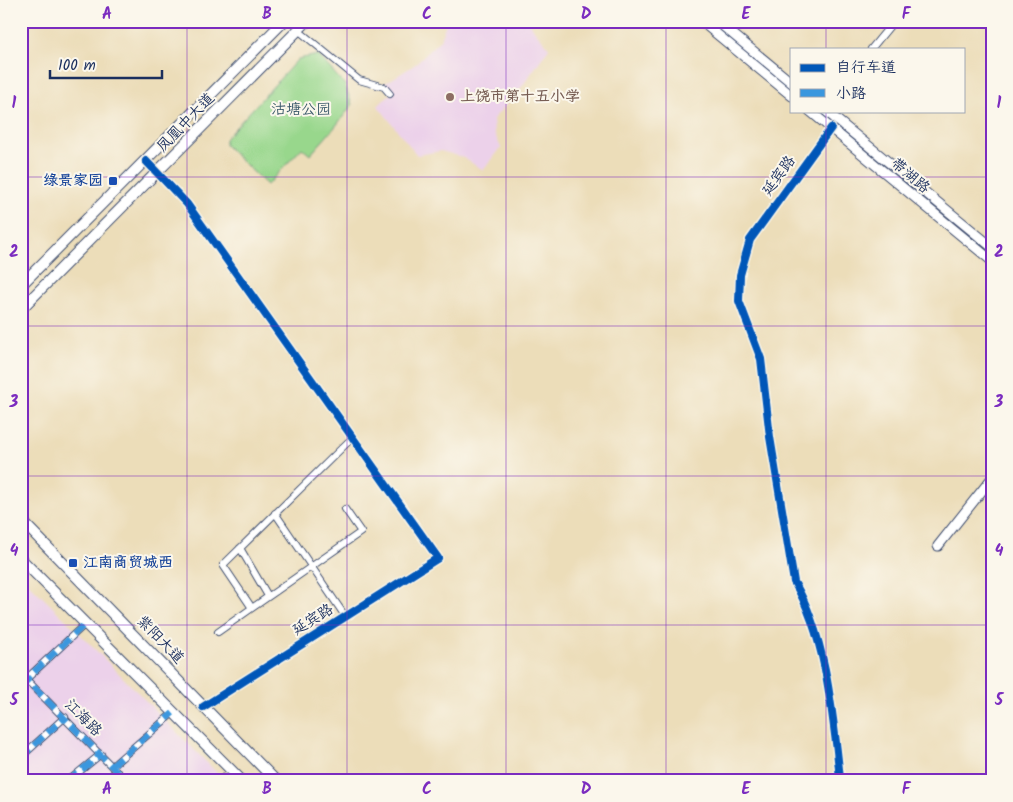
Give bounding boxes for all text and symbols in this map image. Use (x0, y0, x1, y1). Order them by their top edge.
text: A (102, 2, 112, 27)
text: B (262, 2, 272, 27)
text: C (422, 2, 432, 27)
text: D (581, 2, 592, 27)
text: E (742, 2, 752, 27)
text: F (902, 2, 912, 27)
scale bar (50, 48, 162, 80)
legend (790, 48, 966, 112)
text: 100 m (58, 54, 96, 78)
text: 自行车道 (836, 56, 896, 80)
text: 小路 (836, 82, 866, 106)
place label: 上饶市第十五小学 (460, 85, 580, 109)
street label: 凤凰中大道 (151, 88, 221, 158)
text: 1 (12, 91, 17, 116)
marker: 上饶市第十五小学 (444, 91, 456, 103)
text: 1 (997, 91, 1002, 116)
park label: 沽塘公园 (271, 98, 331, 122)
street label: 延宾路 (756, 151, 802, 201)
street label: 带湖路 (885, 152, 935, 200)
place label: 绿景家园 (43, 169, 103, 193)
marker: 绿景家园 (107, 175, 119, 187)
text: 2 (9, 240, 19, 265)
text: 2 (994, 240, 1004, 265)
text: 3 (9, 390, 19, 415)
text: 3 (994, 390, 1004, 415)
text: 4 (10, 539, 19, 564)
text: 4 (995, 539, 1004, 564)
place label: 江南商贸城西 (83, 551, 173, 575)
marker: 江南商贸城西 (67, 557, 79, 569)
street label: 延宾路 (288, 598, 338, 642)
street label: 紫阳大道 (131, 610, 189, 670)
text: 5 (9, 688, 20, 713)
text: 5 (994, 688, 1005, 713)
street label: 江海路 (59, 694, 107, 742)
text: A (102, 777, 112, 802)
text: B (262, 777, 272, 802)
text: C (422, 777, 432, 802)
text: D (581, 777, 592, 802)
text: E (742, 777, 752, 802)
text: F (902, 777, 912, 802)

